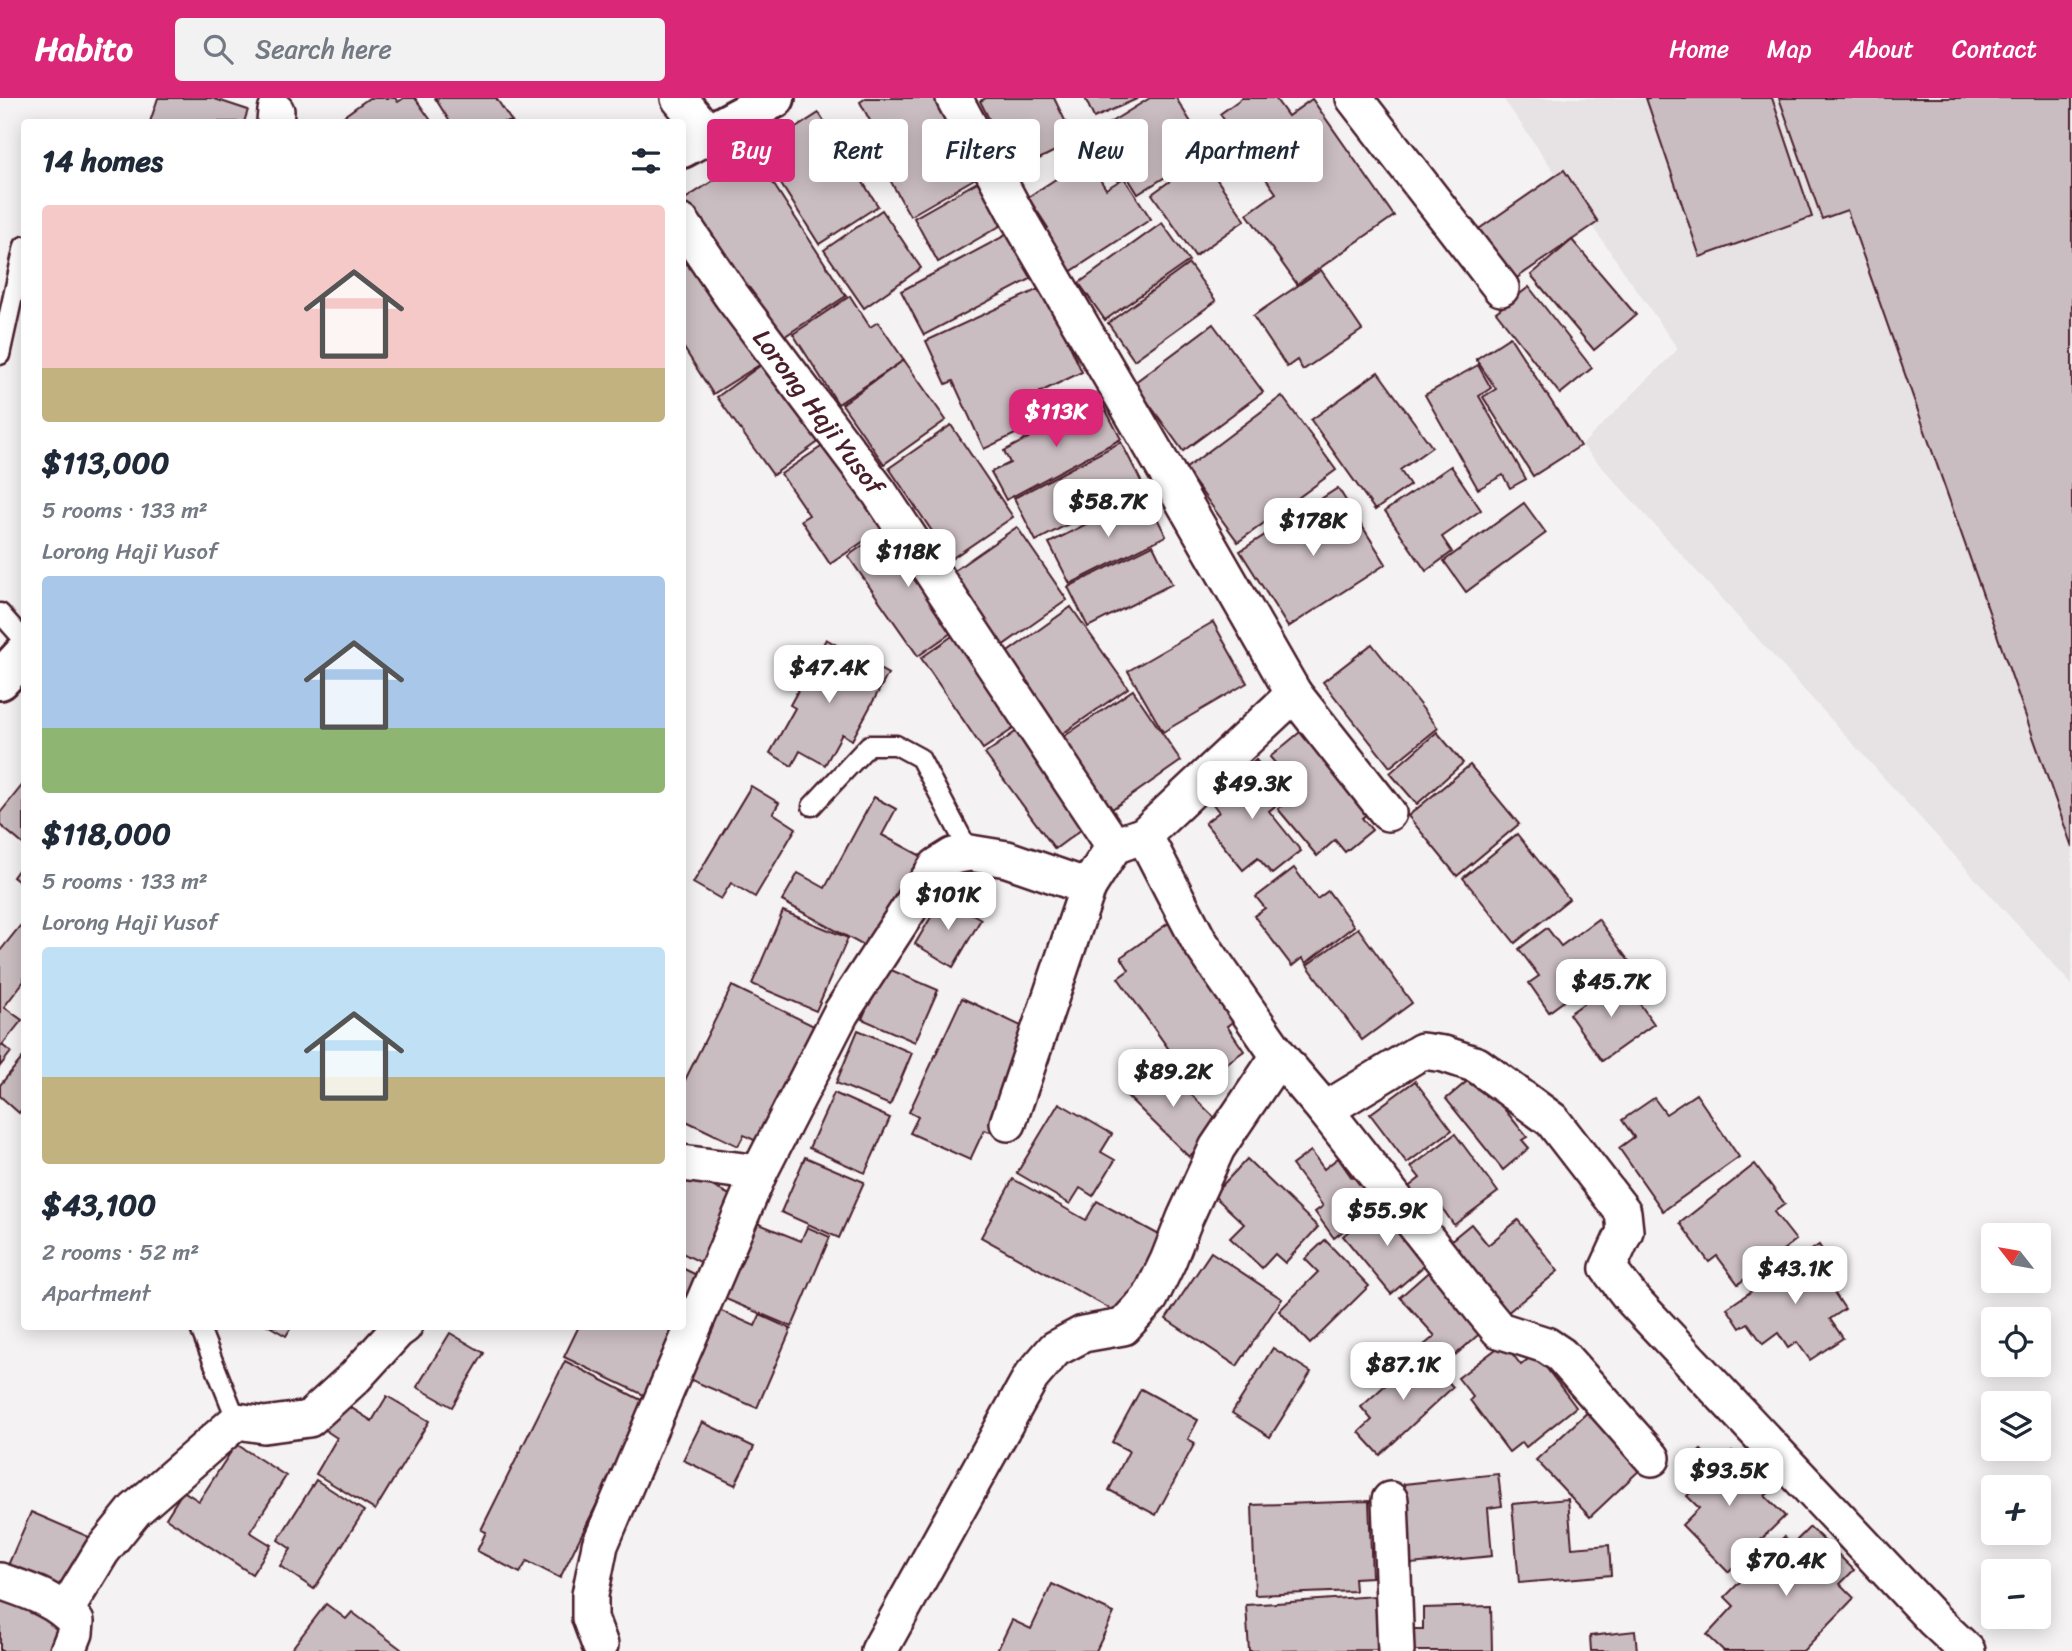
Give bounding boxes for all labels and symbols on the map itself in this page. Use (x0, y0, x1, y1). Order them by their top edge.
street label: Lorong Haji Yusof (741, 318, 898, 507)
pin: $113K (1007, 390, 1105, 449)
pin: $58.7K (1051, 480, 1165, 539)
pin: $178K (1264, 498, 1362, 558)
pin: $118K (859, 530, 957, 589)
pin: $47.4K (772, 646, 886, 705)
pin: $49.3K (1195, 762, 1309, 821)
pin: $101K (899, 872, 997, 932)
pin: $45.7K (1554, 960, 1668, 1019)
pin: $89.2K (1116, 1049, 1230, 1109)
pin: $55.9K (1330, 1188, 1444, 1248)
north arrow (1981, 1223, 2051, 1293)
pin: $43.1K (1738, 1246, 1852, 1306)
pin: $87.1K (1346, 1342, 1460, 1402)
pin: $93.5K (1672, 1448, 1786, 1508)
pin: $70.4K (1729, 1538, 1843, 1598)

